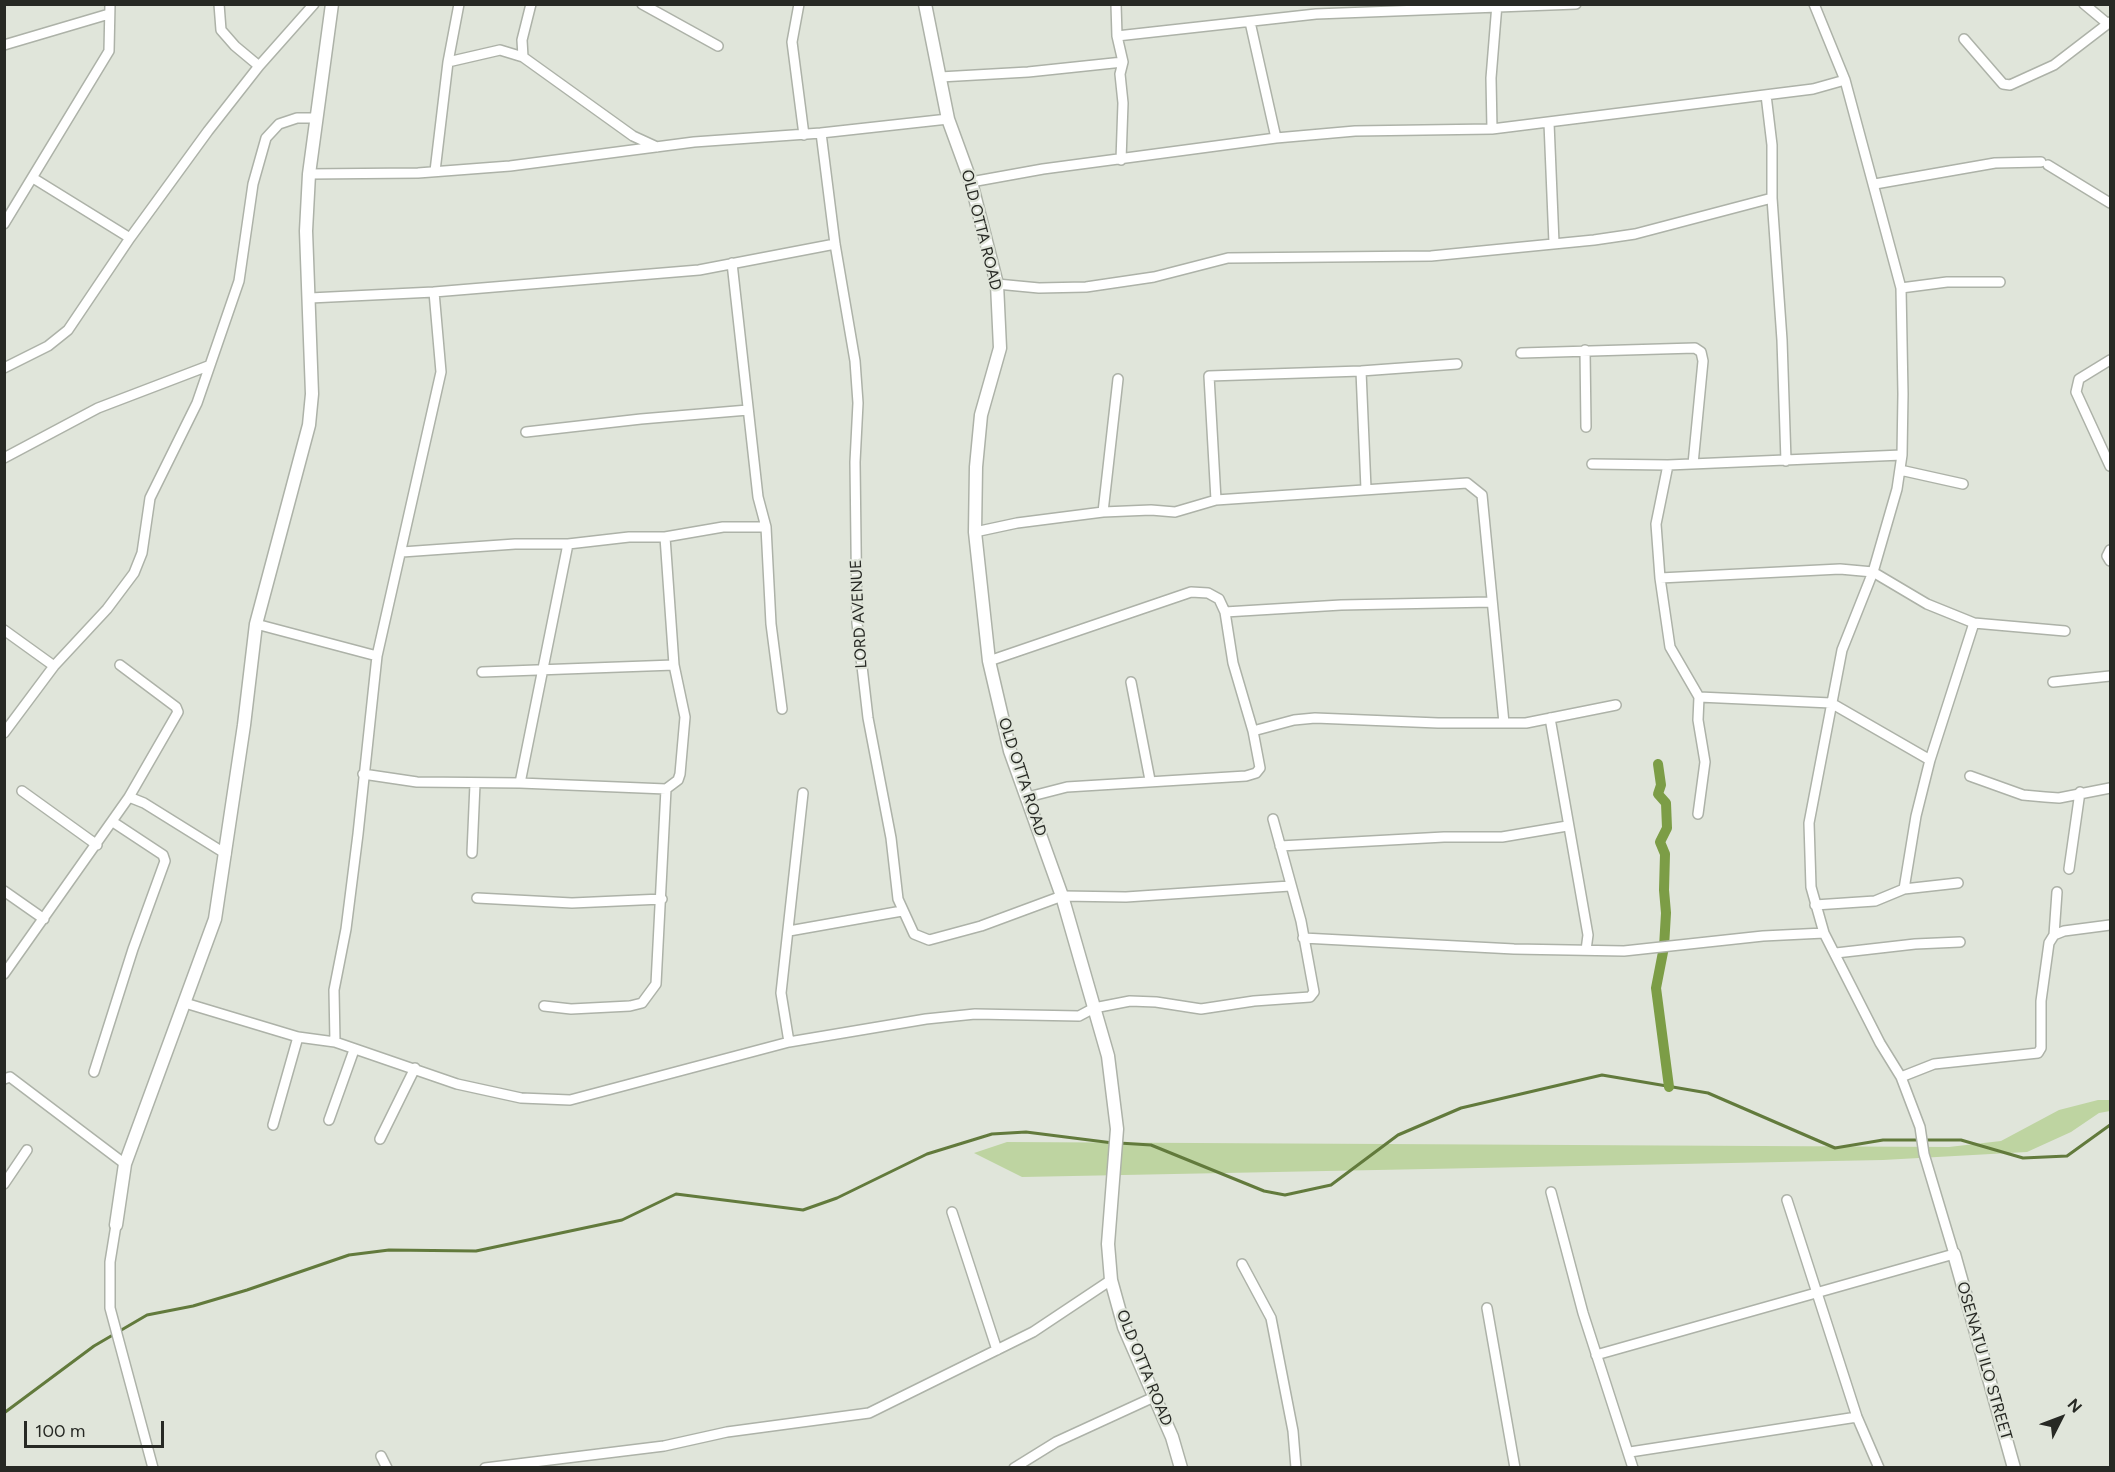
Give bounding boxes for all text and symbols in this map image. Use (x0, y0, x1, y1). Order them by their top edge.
street label: OLD OTTA ROAD (957, 168, 1005, 292)
street label: LORD AVENUE (847, 559, 871, 669)
street label: OLD OTTA ROAD (994, 715, 1050, 839)
street label: OSENATU ILO STREET (1952, 1280, 2016, 1442)
street label: OLD OTTA ROAD (1112, 1307, 1176, 1429)
north arrow (2031, 1388, 2091, 1448)
text: N (2064, 1395, 2086, 1417)
scale bar (27, 1409, 166, 1447)
text: 100 m (35, 1420, 85, 1442)

